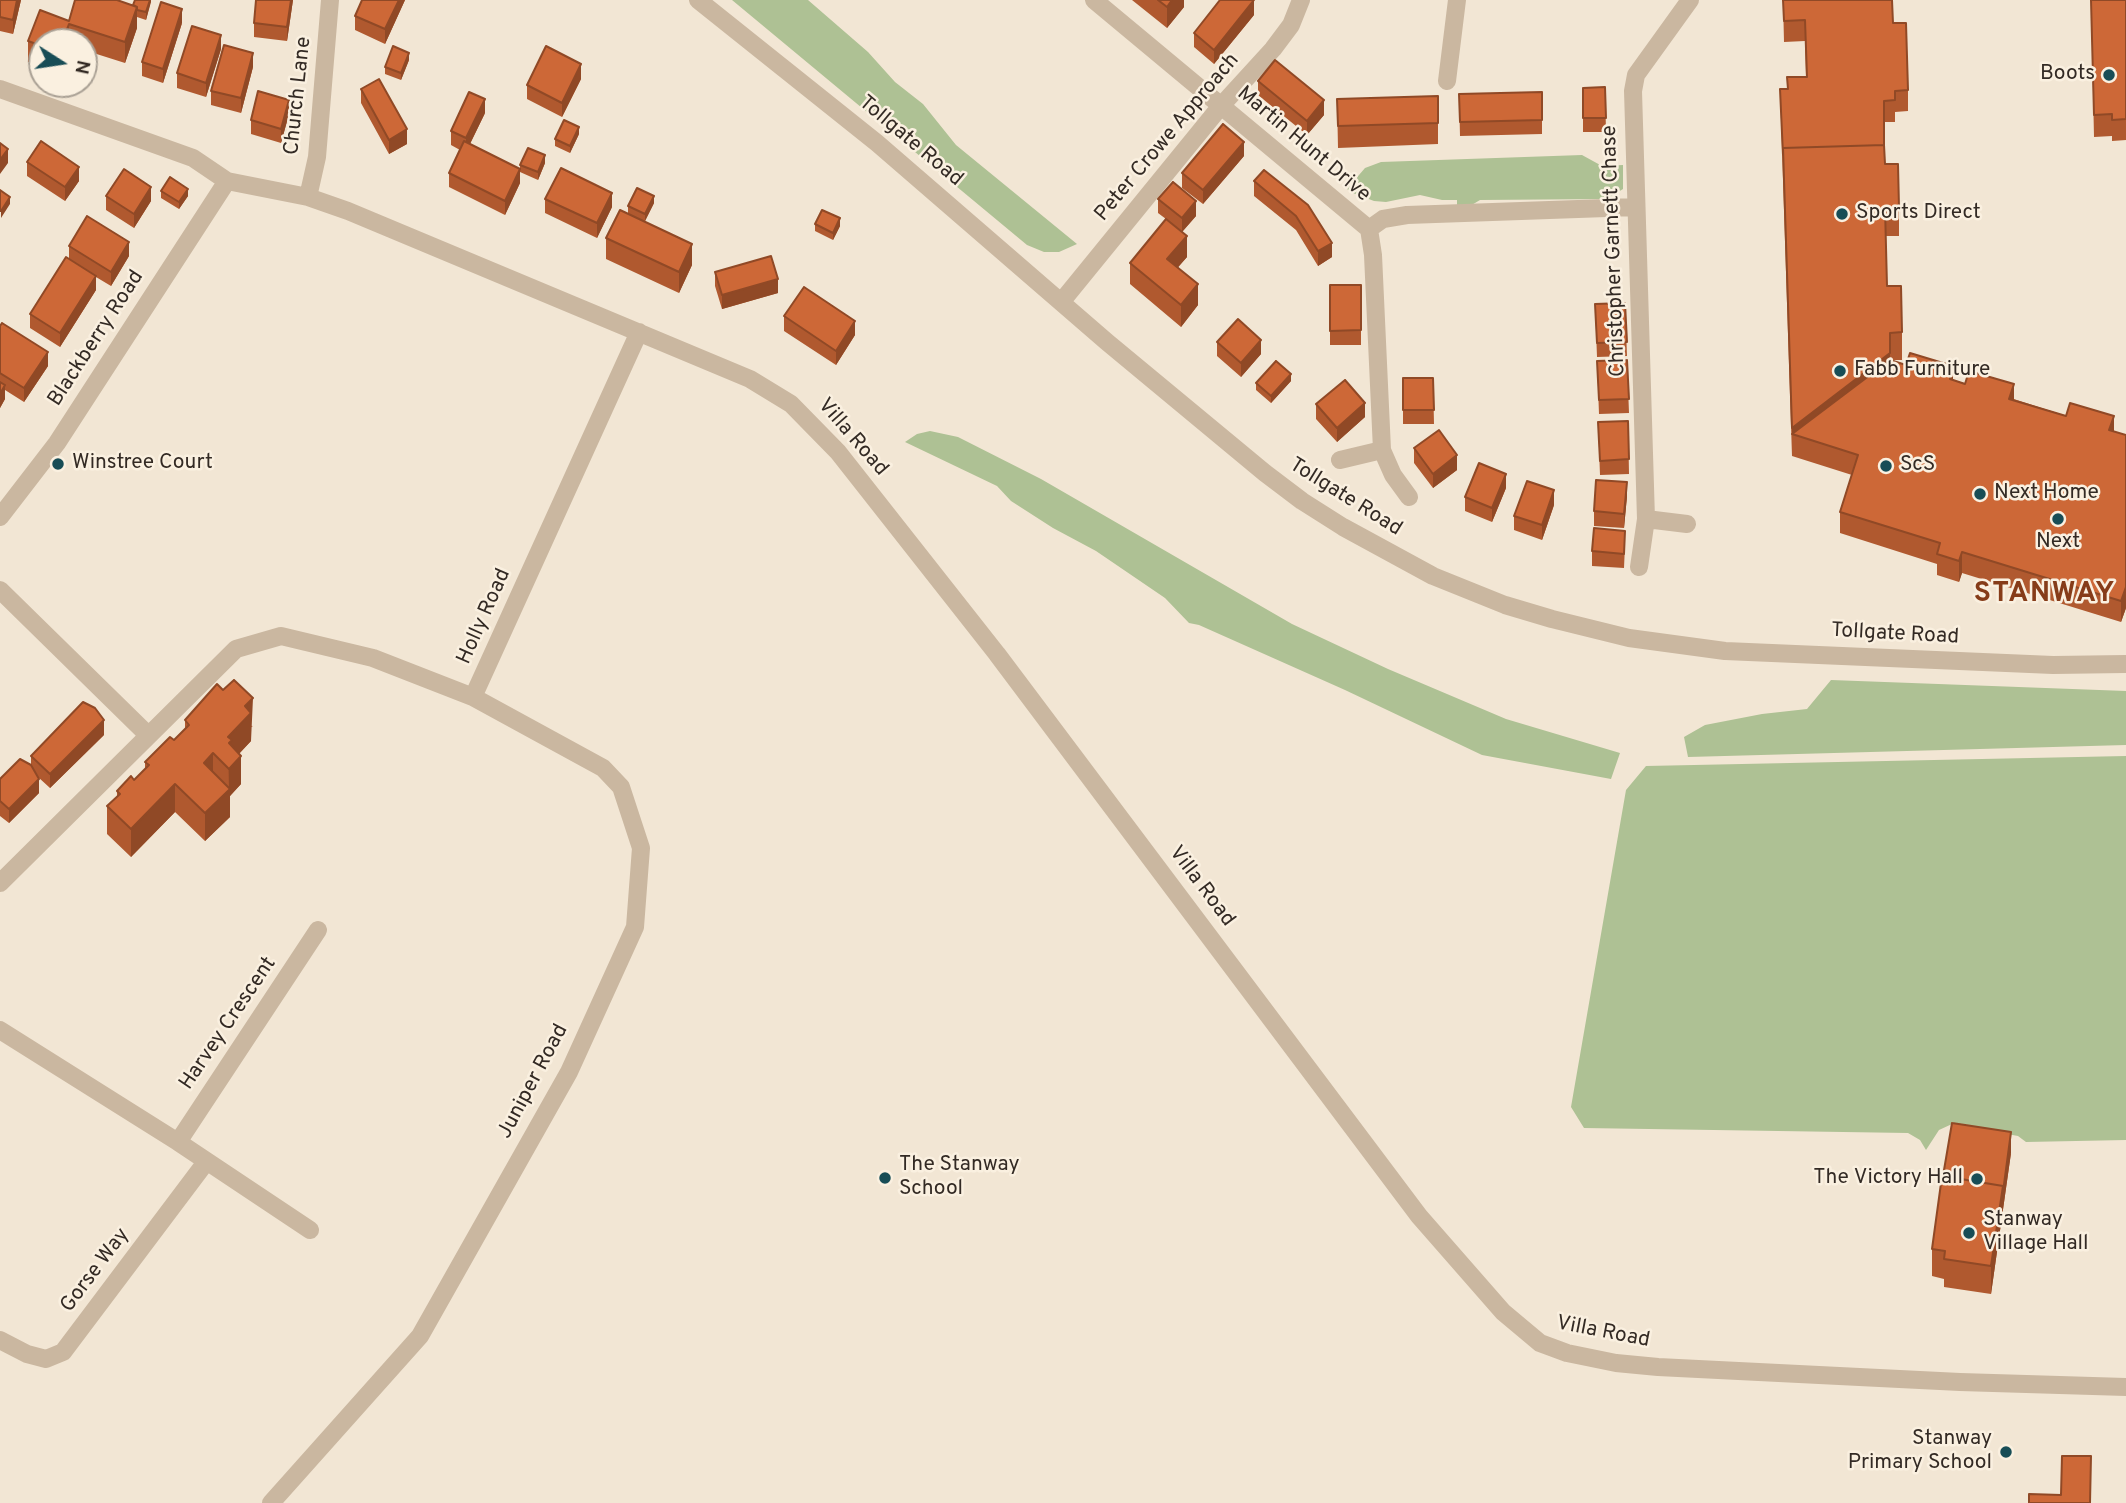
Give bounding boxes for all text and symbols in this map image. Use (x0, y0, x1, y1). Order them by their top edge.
north arrow (28, 28, 98, 98)
street label: Church Lane (280, 36, 318, 156)
street label: Peter Crowe Approach (1090, 49, 1246, 227)
text: N (68, 58, 95, 76)
place label: Boots (2040, 62, 2095, 88)
marker: Boots (2101, 67, 2117, 83)
street label: Martin Hunt Drive (1231, 82, 1375, 208)
street label: Tollgate Road (853, 91, 967, 193)
street label: Christopher Garnett Chase (1598, 125, 1632, 377)
place label: Sports Direct (1856, 201, 1981, 227)
marker: Sports Direct (1834, 206, 1850, 222)
street label: Blackberry Road (44, 266, 150, 412)
place label: Fabb Furniture (1854, 358, 1990, 384)
marker: Fabb Furniture (1832, 363, 1848, 379)
street label: Villa Road (811, 394, 893, 482)
place label: Winstree Court (72, 451, 213, 477)
street label: Tollgate Road (1284, 453, 1406, 543)
place label: ScS (1900, 453, 1935, 479)
marker: Winstree Court (50, 456, 66, 472)
marker: ScS (1878, 458, 1894, 474)
place label: Next Home (1994, 481, 2099, 507)
marker: Next Home (1972, 486, 1988, 502)
marker: Next (2050, 511, 2066, 527)
place label: Next (2036, 530, 2080, 556)
street label: Holly Road (453, 565, 517, 669)
district label: STANWAY (1975, 578, 2115, 612)
street label: Tollgate Road (1830, 619, 1960, 651)
street label: Villa Road (1162, 842, 1240, 932)
street label: Harvey Crescent (175, 953, 283, 1095)
street label: Juniper Road (493, 1020, 575, 1144)
place label: The Stanway School (899, 1153, 1020, 1203)
place label: The Victory Hall (1813, 1166, 1963, 1192)
marker: The Stanway School (877, 1170, 893, 1186)
marker: The Victory Hall (1969, 1171, 1985, 1187)
place label: Stanway Village Hall (1983, 1208, 2088, 1258)
street label: Gorse Way (56, 1224, 136, 1318)
marker: Stanway Village Hall (1961, 1225, 1977, 1241)
street label: Villa Road (1554, 1312, 1652, 1354)
place label: Stanway Primary School (1848, 1427, 1992, 1477)
marker: Stanway Primary School (1998, 1444, 2014, 1460)

